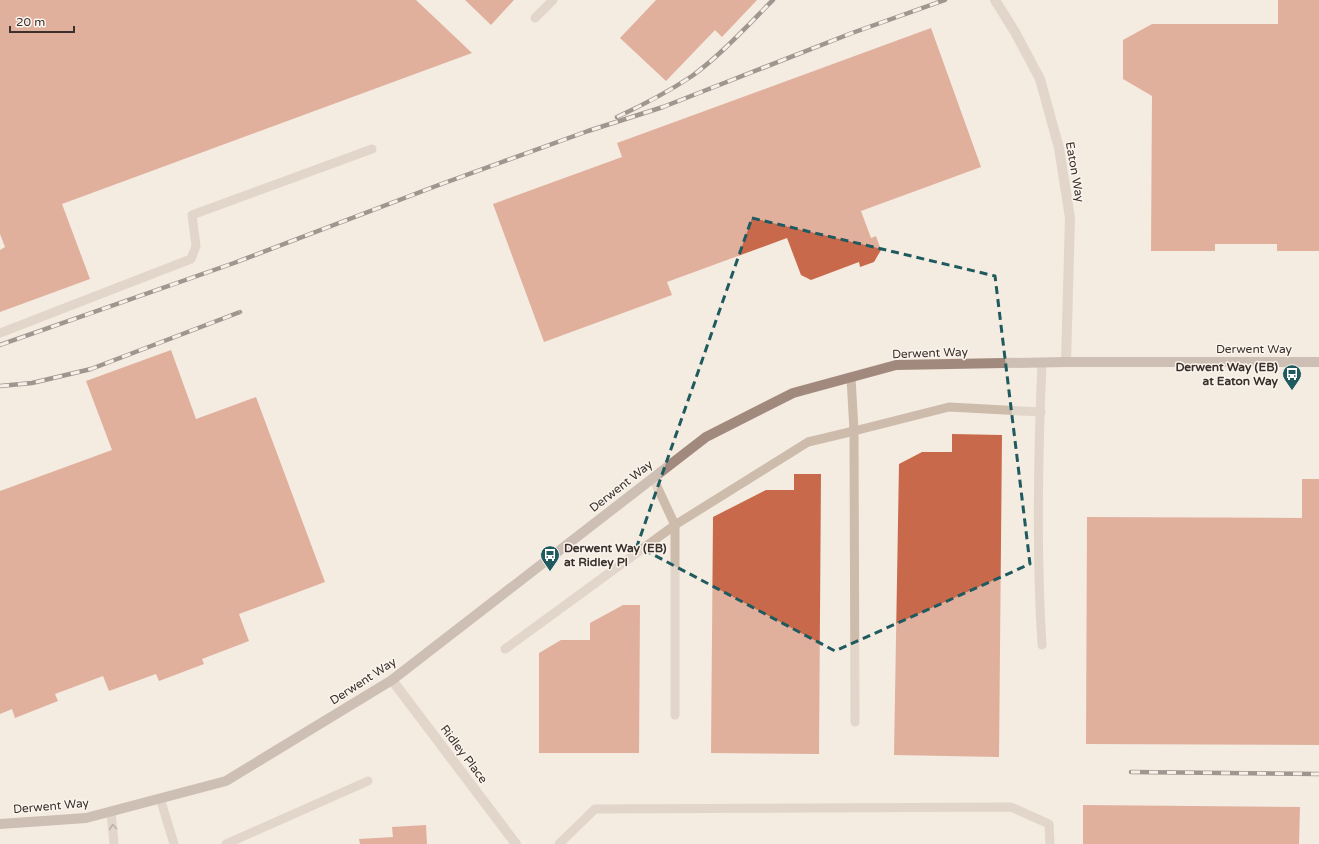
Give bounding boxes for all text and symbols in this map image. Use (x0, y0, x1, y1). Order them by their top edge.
scale bar (10, 8, 74, 34)
text: 20 m (16, 15, 45, 29)
street label: Eaton Way (1063, 141, 1087, 204)
street label: Derwent Way (1216, 342, 1293, 356)
street label: Derwent Way (892, 345, 969, 361)
place label: Derwent Way (EB) at Eaton Way (1175, 360, 1279, 389)
bus stop icon: Derwent Way (EB) at Eaton Way (1281, 363, 1303, 391)
street label: Derwent Way (587, 457, 656, 515)
place label: Derwent Way (EB) at Ridley Pl (564, 541, 667, 570)
bus stop icon: Derwent Way (EB) at Ridley Pl (539, 544, 561, 572)
street label: Derwent Way (327, 654, 399, 708)
street label: Ridley Place (438, 722, 491, 786)
street label: Derwent Way (13, 796, 90, 816)
one-way arrow (108, 824, 117, 830)

